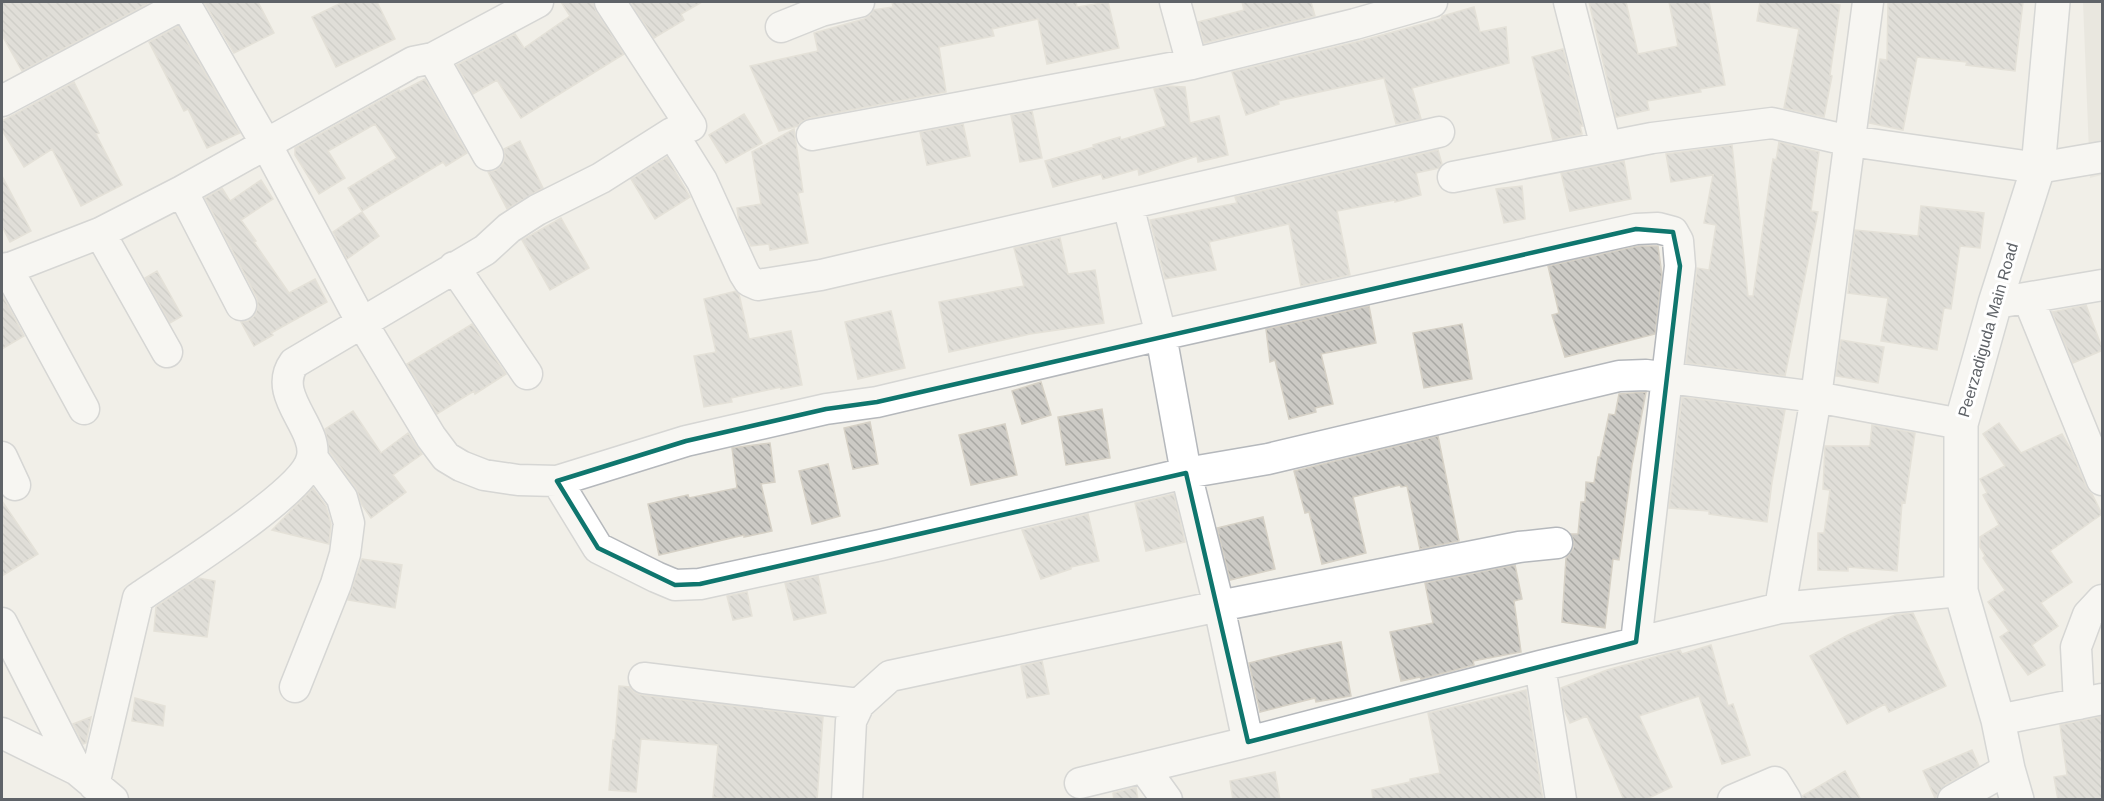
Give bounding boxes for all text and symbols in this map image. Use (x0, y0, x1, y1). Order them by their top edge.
street label: Peerzadiguda Main Road (1955, 241, 2021, 419)

